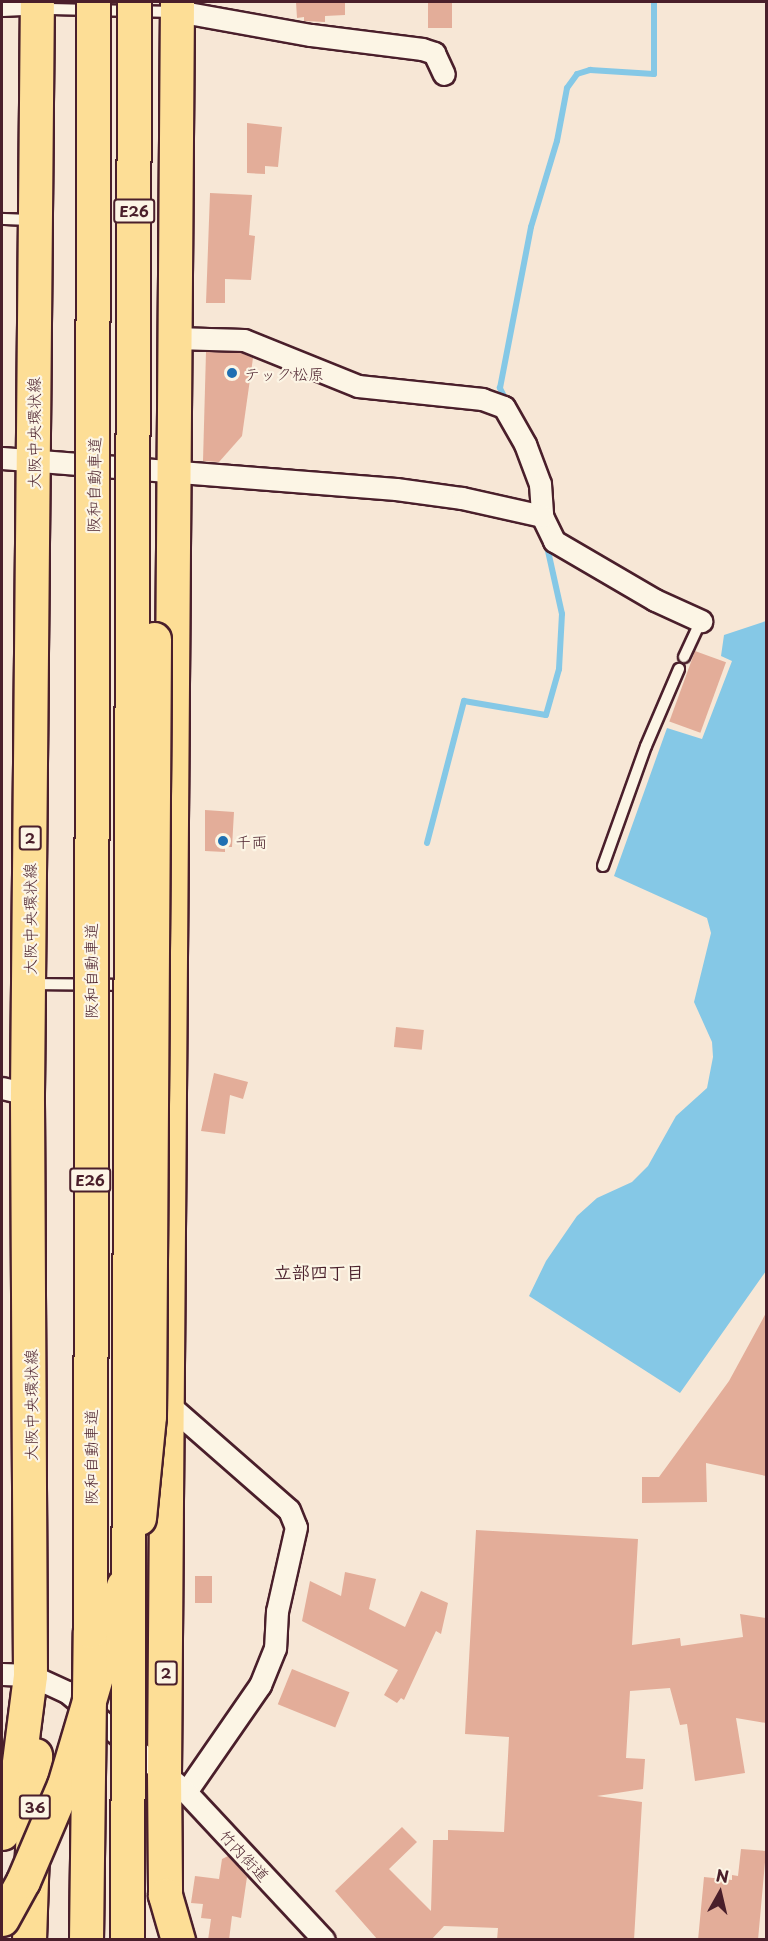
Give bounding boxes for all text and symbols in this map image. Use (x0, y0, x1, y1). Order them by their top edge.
road number: E26 (113, 199, 155, 223)
place label: テック松原 (244, 363, 324, 383)
marker: テック松原 (225, 366, 239, 380)
street label: 大阪中央環状線 (23, 377, 43, 489)
street label: 阪和自動車道 (83, 437, 103, 533)
road number: 2 (18, 826, 42, 850)
place label: 千両 (235, 831, 267, 851)
marker: 千両 (216, 834, 230, 848)
street label: 大阪中央環状線 (19, 863, 39, 975)
street label: 阪和自動車道 (80, 923, 100, 1019)
road number: E26 (69, 1168, 111, 1192)
district label: 立部四丁目 (274, 1261, 364, 1283)
street label: 大阪中央環状線 (20, 1349, 40, 1461)
street label: 阪和自動車道 (80, 1409, 100, 1505)
road number: 2 (154, 1661, 178, 1685)
road number: 36 (18, 1795, 51, 1819)
street label: 竹内街道 (216, 1825, 274, 1885)
text: N (715, 1862, 730, 1888)
north arrow (690, 1863, 750, 1923)

